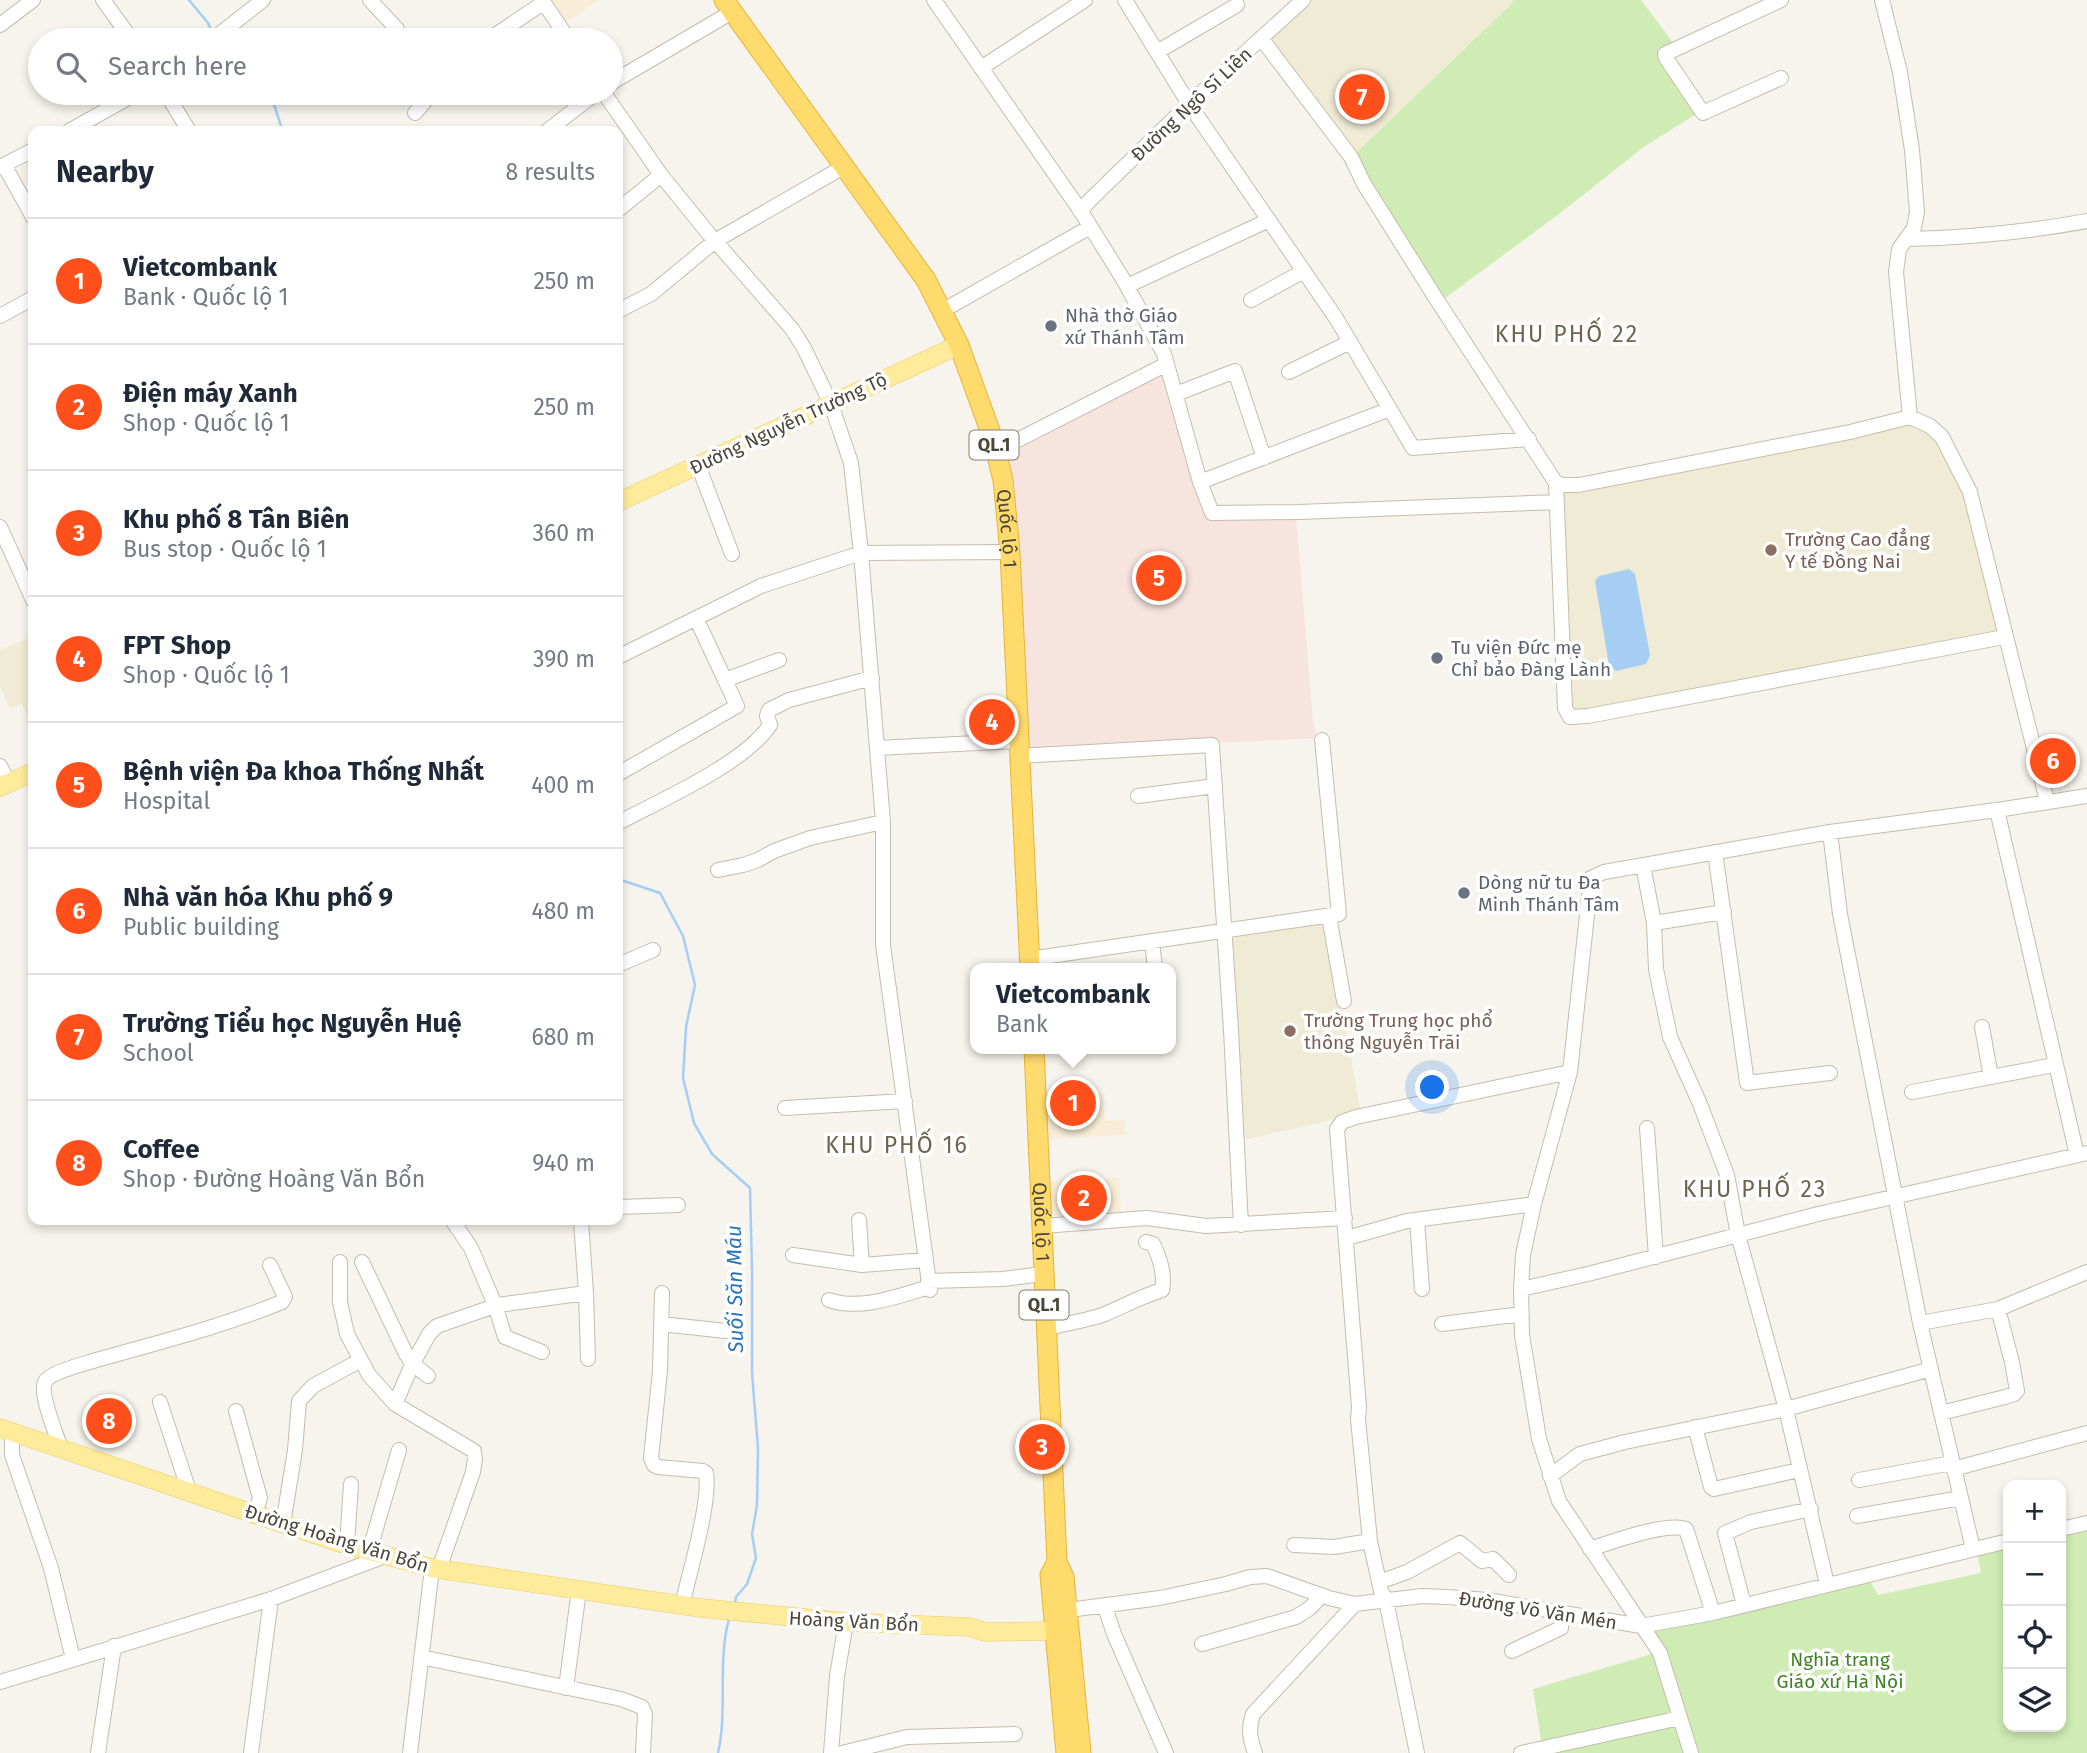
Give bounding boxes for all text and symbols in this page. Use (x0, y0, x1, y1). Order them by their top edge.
search box (28, 28, 623, 105)
street label: Đường Ngô Sĩ Liên (1126, 43, 1256, 166)
icon: search (52, 48, 90, 86)
text: Search here (108, 51, 247, 82)
pin: 7 (1339, 71, 1385, 123)
text: Nearby (56, 154, 154, 190)
text: 8 results (506, 158, 595, 186)
text: Vietcombank (123, 252, 277, 283)
text: 1 (74, 267, 84, 295)
text: 250 m (533, 267, 595, 295)
text: Bank · Quốc lộ 1 (123, 283, 288, 311)
place label: Nhà thờ Giáo xứ Thánh Tâm (1065, 304, 1185, 349)
district label: KHU PHỐ 22 (1495, 316, 1639, 348)
marker: Nhà thờ Giáo xứ Thánh Tâm (1043, 318, 1059, 334)
street label: Đường Nguyễn Trường Tộ (686, 368, 891, 479)
text: Điện máy Xanh (123, 378, 298, 409)
text: 2 (73, 393, 85, 421)
text: 250 m (533, 393, 595, 421)
text: Shop · Quốc lộ 1 (123, 409, 290, 437)
road number: QL.1 (970, 430, 1018, 460)
street label: Quốc lộ 1 (992, 488, 1022, 569)
text: Khu phố 8 Tân Biên (123, 504, 350, 535)
text: 3 (73, 519, 85, 547)
text: 360 m (533, 519, 595, 547)
place label: Trường Cao đẳng Y tế Đồng Nai (1785, 528, 1930, 573)
text: Bus stop · Quốc lộ 1 (123, 535, 327, 563)
marker: Trường Cao đẳng Y tế Đồng Nai (1763, 542, 1779, 558)
pin: 5 (1136, 552, 1182, 604)
text: FPT Shop (123, 630, 231, 661)
place label: Tu viện Đức mẹ Chỉ bảo Đàng Lành (1451, 636, 1611, 681)
text: 4 (73, 645, 86, 673)
text: 390 m (533, 645, 595, 673)
marker: Tu viện Đức mẹ Chỉ bảo Đàng Lành (1429, 650, 1445, 666)
text: Shop · Quốc lộ 1 (123, 661, 290, 689)
pin: 4 (969, 696, 1015, 748)
pin: 6 (2030, 735, 2076, 787)
text: Bệnh viện Đa khoa Thống Nhất (123, 756, 484, 787)
text: 5 (73, 771, 85, 799)
text: 400 m (531, 771, 595, 799)
text: Hospital (123, 787, 210, 815)
place label: Dòng nữ tu Đa Minh Thánh Tâm (1478, 871, 1620, 916)
text: Nhà văn hóa Khu phố 9 (123, 882, 393, 913)
marker: Dòng nữ tu Đa Minh Thánh Tâm (1456, 885, 1472, 901)
text: 6 (73, 897, 85, 925)
text: 480 m (531, 897, 595, 925)
text: Public building (123, 913, 279, 941)
popup (970, 963, 1176, 1054)
text: Vietcombank (996, 979, 1150, 1010)
text: Trường Tiểu học Nguyễn Huệ (123, 1008, 462, 1039)
place label: Trường Trung học phổ thông Nguyễn Trãi (1304, 1009, 1493, 1054)
text: Bank (996, 1010, 1048, 1038)
text: 7 (74, 1023, 84, 1051)
text: 680 m (531, 1023, 595, 1051)
marker: Trường Trung học phổ thông Nguyễn Trãi (1282, 1023, 1298, 1039)
text: School (123, 1039, 194, 1067)
your location (1415, 1070, 1449, 1104)
pin: 1 (1050, 1077, 1096, 1129)
district label: KHU PHỐ 16 (825, 1127, 969, 1159)
text: Coffee (123, 1134, 200, 1165)
text: 8 (72, 1149, 86, 1177)
text: 940 m (532, 1149, 595, 1177)
text: Shop · Đường Hoàng Văn Bổn (123, 1165, 425, 1193)
district label: KHU PHỐ 23 (1683, 1171, 1827, 1203)
pin: 2 (1061, 1172, 1107, 1224)
street label: Quốc lộ 1 (1028, 1182, 1055, 1262)
water label: Suối Săn Máu (721, 1225, 749, 1354)
road number: QL.1 (1020, 1290, 1068, 1320)
pin: 8 (86, 1395, 132, 1447)
pin: 3 (1019, 1421, 1065, 1473)
map controls (2003, 1480, 2066, 1732)
button: + (2003, 1480, 2066, 1543)
street label: Đường Hoàng Văn Bổn (242, 1500, 432, 1577)
button: − (2003, 1543, 2066, 1606)
street label: Đường Võ Văn Mén (1457, 1587, 1619, 1634)
button: locate (2003, 1606, 2066, 1669)
street label: Hoàng Văn Bổn (788, 1607, 920, 1636)
park label: Nghĩa trang Giáo xứ Hà Nội (1776, 1648, 1904, 1693)
button: layers (2003, 1669, 2066, 1732)

